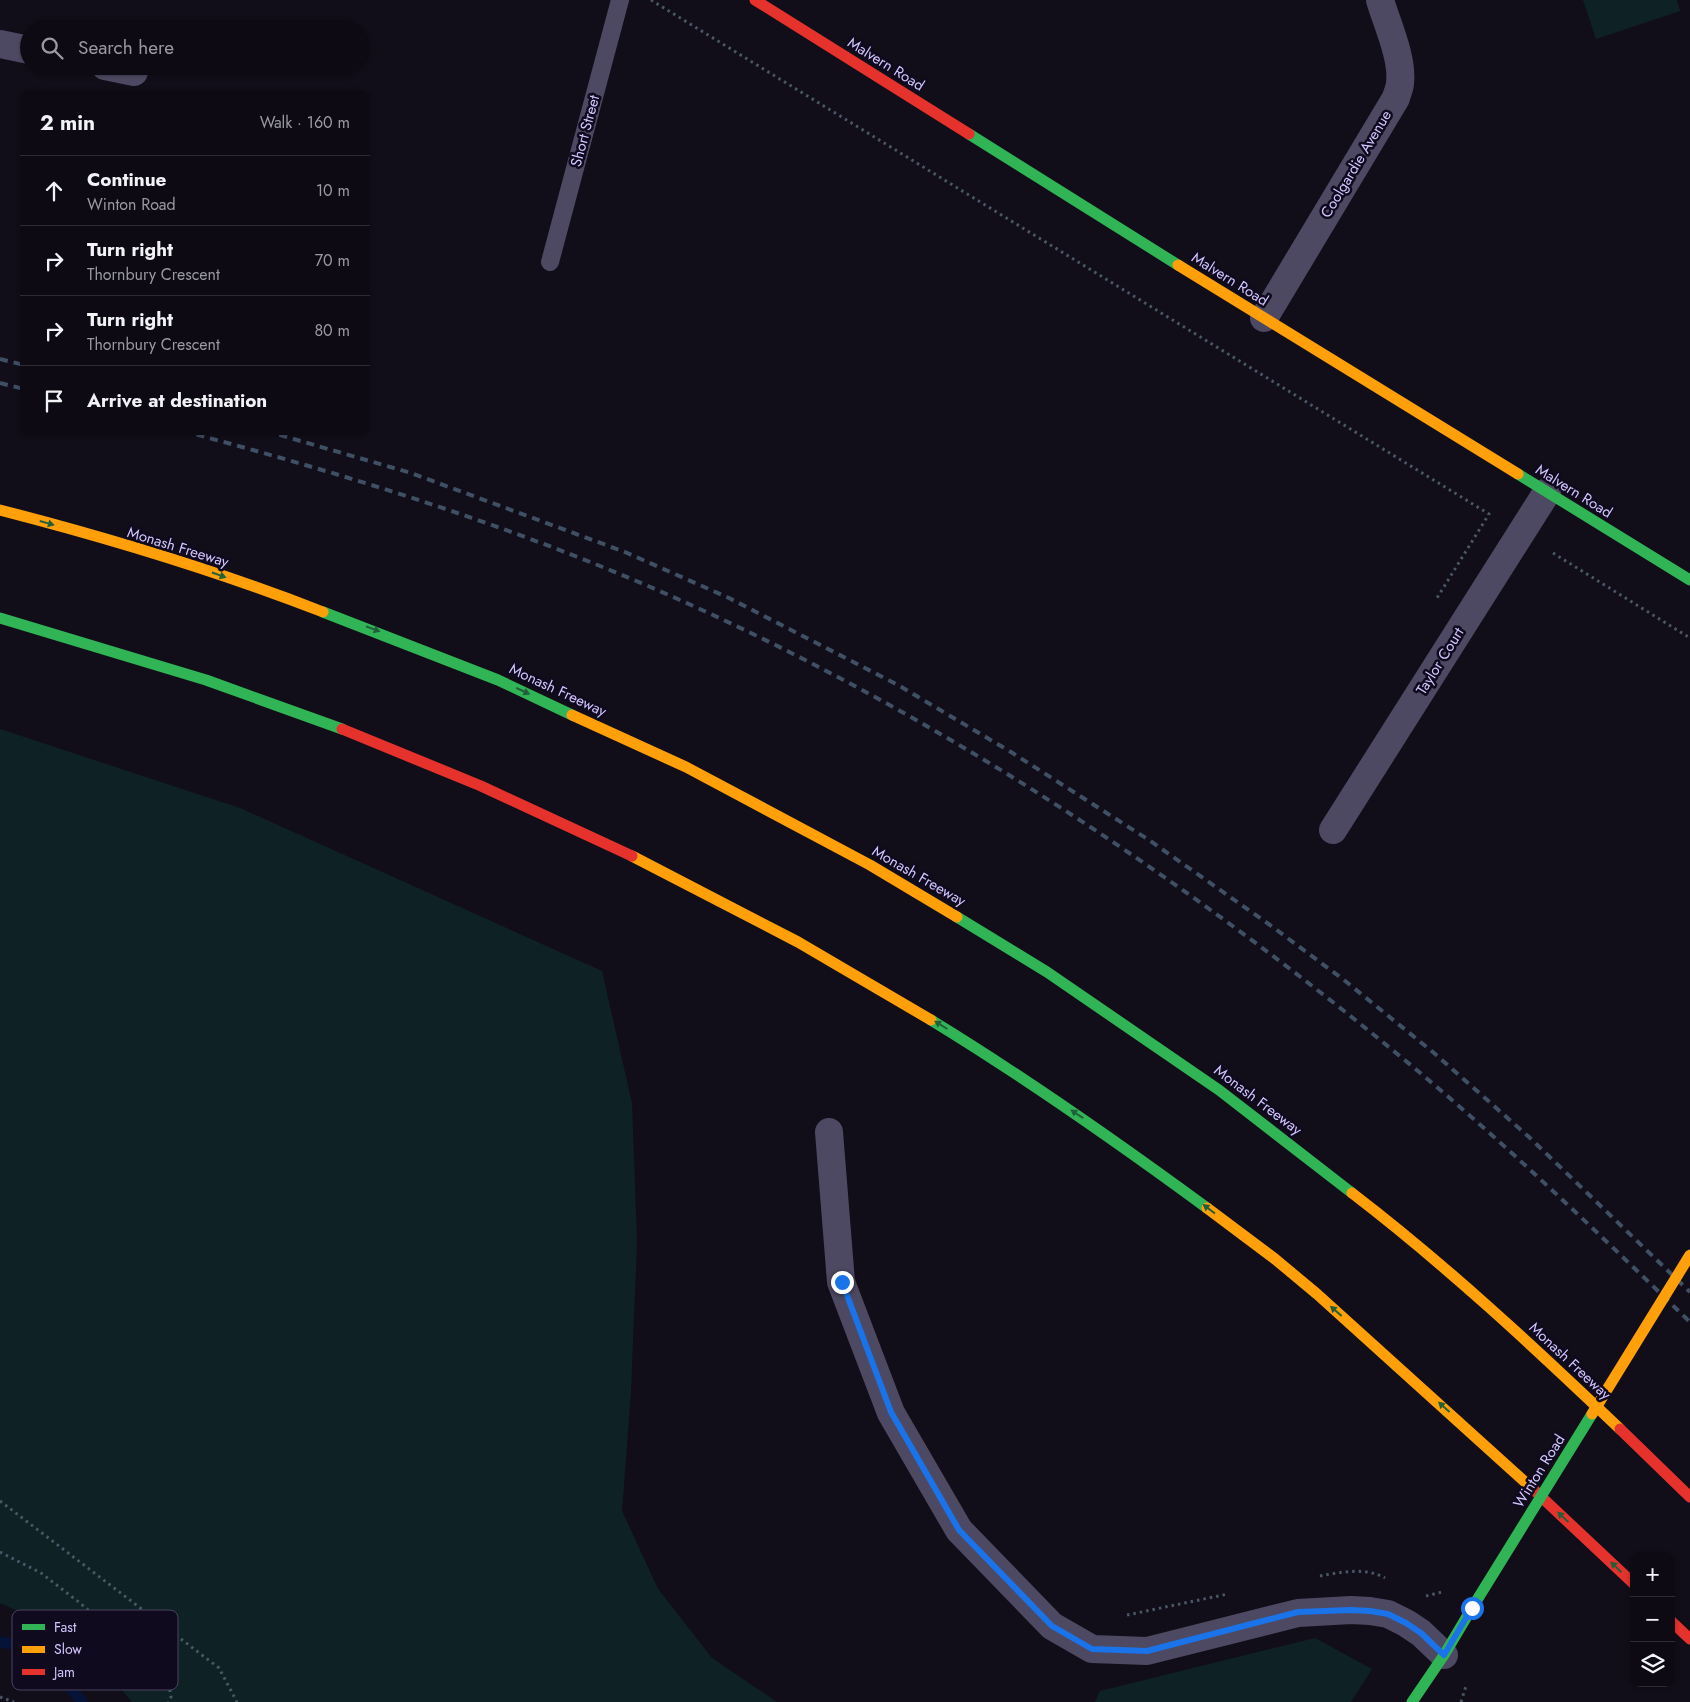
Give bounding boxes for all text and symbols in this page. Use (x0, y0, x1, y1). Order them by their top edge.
search box (20, 20, 370, 75)
street label: Malvern Road (843, 32, 929, 96)
icon: search (38, 34, 66, 62)
text: Search here (78, 34, 174, 61)
street label: Short Street (565, 92, 605, 169)
street label: Coolgardie Avenue (1315, 106, 1397, 222)
text: 2 min (40, 108, 95, 138)
text: Walk · 160 m (260, 111, 350, 134)
text: Continue (87, 166, 166, 193)
icon: ahead (40, 177, 68, 205)
text: 10 m (316, 179, 350, 202)
text: Winton Road (87, 193, 176, 216)
text: Turn right (87, 236, 173, 263)
icon: right (40, 247, 68, 275)
street label: Malvern Road (1187, 247, 1273, 311)
text: 70 m (315, 249, 350, 272)
text: Thornbury Crescent (87, 263, 220, 286)
text: Turn right (87, 306, 173, 333)
icon: right (40, 317, 68, 345)
text: 80 m (314, 319, 350, 342)
text: Thornbury Crescent (87, 333, 220, 356)
icon: arrive (40, 387, 68, 415)
text: Arrive at destination (87, 387, 267, 414)
street label: Malvern Road (1531, 459, 1617, 523)
one-way arrow (40, 519, 55, 527)
street label: Monash Freeway (125, 521, 232, 573)
one-way arrow (212, 572, 227, 580)
street label: Taylor Court (1411, 623, 1470, 699)
one-way arrow (365, 626, 380, 633)
street label: Monash Freeway (506, 658, 611, 722)
one-way arrow (516, 687, 530, 695)
street label: Monash Freeway (868, 840, 970, 912)
one-way arrow (935, 1021, 948, 1030)
street label: Monash Freeway (1209, 1060, 1307, 1141)
one-way arrow (1071, 1109, 1084, 1118)
one-way arrow (1203, 1204, 1216, 1215)
route end (831, 1271, 854, 1294)
one-way arrow (1330, 1305, 1342, 1317)
street label: Monash Freeway (1524, 1317, 1616, 1405)
one-way arrow (1438, 1402, 1450, 1413)
street label: Winton Road (1508, 1430, 1570, 1512)
one-way arrow (1558, 1511, 1570, 1523)
map controls (1630, 1552, 1675, 1687)
button: + (1630, 1552, 1675, 1597)
one-way arrow (1611, 1561, 1623, 1573)
route start (1461, 1597, 1484, 1620)
button: − (1630, 1597, 1675, 1642)
legend (12, 1610, 178, 1690)
text: Fast (54, 1617, 77, 1637)
text: Slow (54, 1639, 82, 1659)
button: layers (1630, 1642, 1675, 1687)
text: Jam (52, 1662, 75, 1682)

